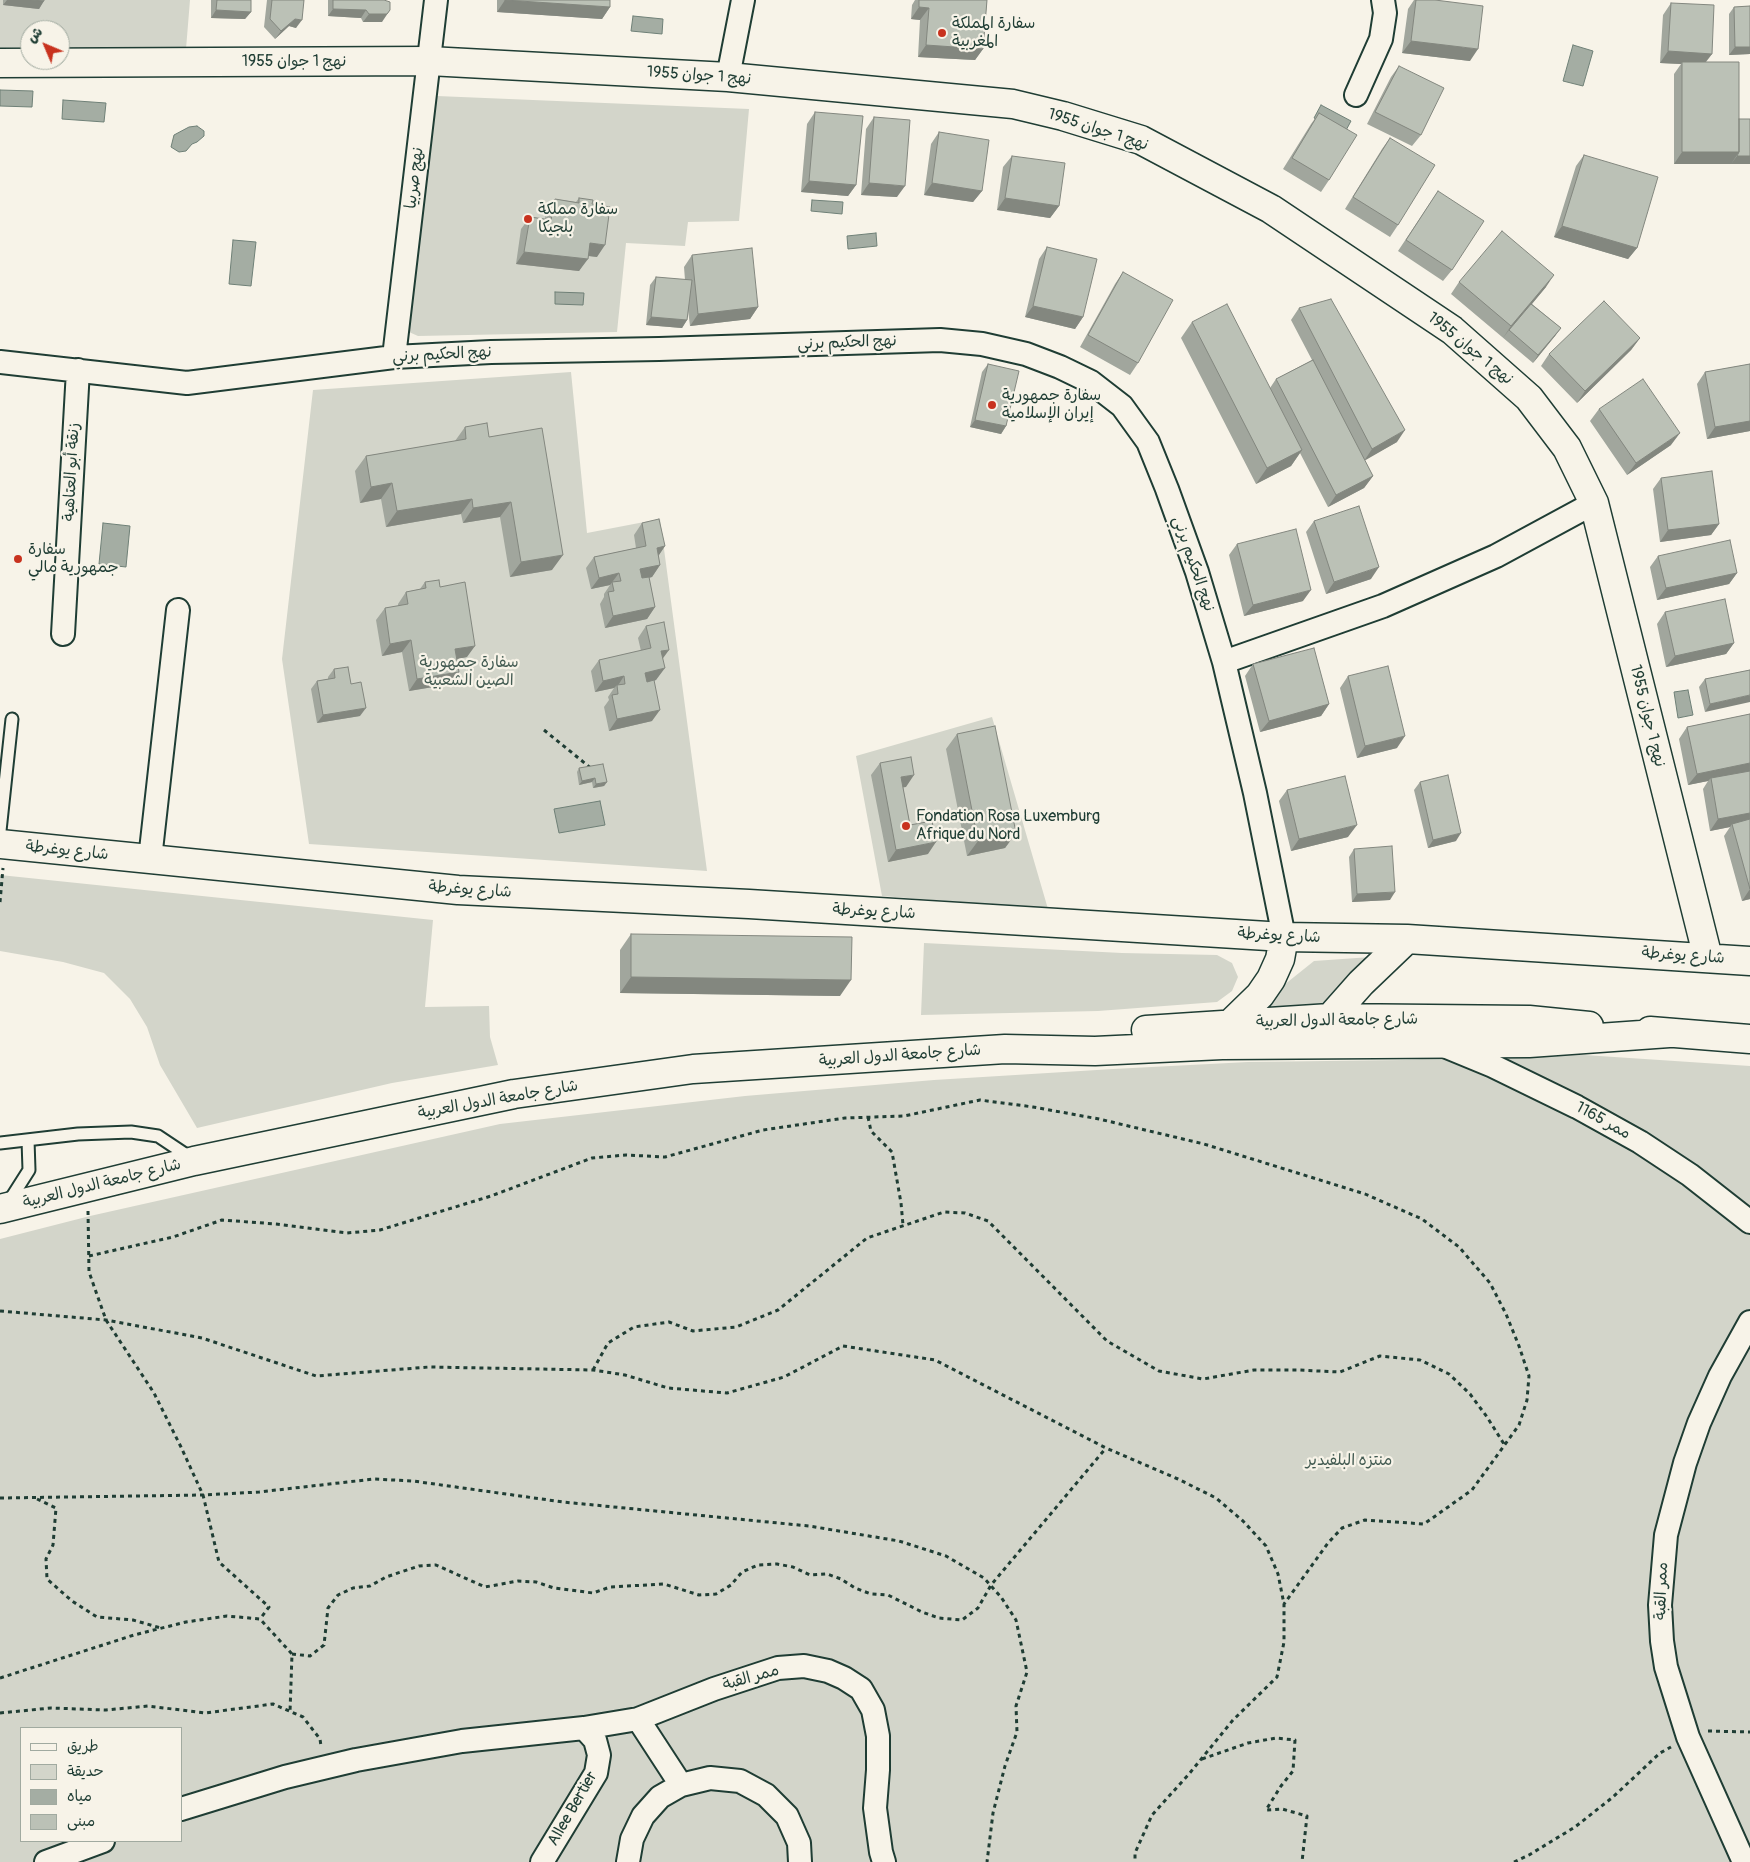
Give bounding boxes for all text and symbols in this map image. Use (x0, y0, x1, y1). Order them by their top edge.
place label: سفارة المملكة المغربية (952, 14, 1035, 52)
north arrow (20, 20, 70, 70)
text: ش (23, 23, 46, 46)
marker: سفارة المملكة المغربية (936, 27, 948, 39)
street label: نهج 1 جوان 1955 (242, 52, 346, 72)
street label: نهج 1 جوان 1955 (646, 63, 752, 89)
street label: نهج 1 جوان 1955 (1045, 105, 1151, 155)
street label: نهج صربيا (402, 146, 428, 210)
place label: سفارة مملكة بلجيكا (538, 200, 618, 238)
marker: سفارة مملكة بلجيكا (522, 213, 534, 225)
street label: نهج 1 جوان 1955 (1423, 309, 1517, 389)
street label: نهج الحكيم برني (797, 332, 897, 354)
street label: نهج الحكيم برني (392, 343, 492, 367)
place label: سفارة جمهورية إيران الإسلامية (1002, 386, 1101, 424)
marker: سفارة جمهورية إيران الإسلامية (986, 399, 998, 411)
street label: زنقة أبو العتاهية (60, 422, 84, 522)
street label: نهج الحكيم برني (1168, 514, 1218, 614)
place label: سفارة جمهورية مالي (28, 540, 119, 578)
marker: سفارة جمهورية مالي (12, 553, 24, 565)
park label: سفارة جمهورية الصين الشعبية (419, 653, 519, 691)
street label: نهج 1 جوان 1955 (1625, 663, 1669, 769)
place label: Fondation Rosa Luxemburg Afrique du Nord (916, 807, 1100, 845)
marker: Fondation Rosa Luxemburg Afrique du Nord (900, 820, 912, 832)
street label: شارع يوغرطة (25, 837, 109, 865)
street label: شارع يوغرطة (428, 878, 512, 902)
street label: شارع يوغرطة (832, 900, 916, 924)
street label: شارع يوغرطة (1237, 924, 1321, 948)
street label: شارع يوغرطة (1641, 944, 1725, 968)
street label: شارع جامعة الدول العربية (1256, 1010, 1418, 1032)
street label: شارع جامعة الدول العربية (818, 1041, 982, 1071)
street label: شارع جامعة الدول العربية (416, 1076, 580, 1124)
street label: ممر 1165 (1572, 1098, 1634, 1144)
street label: شارع جامعة الدول العربية (21, 1155, 183, 1213)
park label: منتزه البلفيدير (1306, 1451, 1392, 1471)
street label: ممر القبة (1651, 1562, 1673, 1620)
street label: ممر القبة (720, 1661, 782, 1695)
legend (20, 1727, 182, 1842)
text: طريق (67, 1737, 99, 1756)
text: حديقة (67, 1762, 104, 1781)
street label: Allee Bertier (544, 1768, 602, 1850)
text: مياه (67, 1787, 92, 1806)
text: مبنى (67, 1812, 95, 1831)

